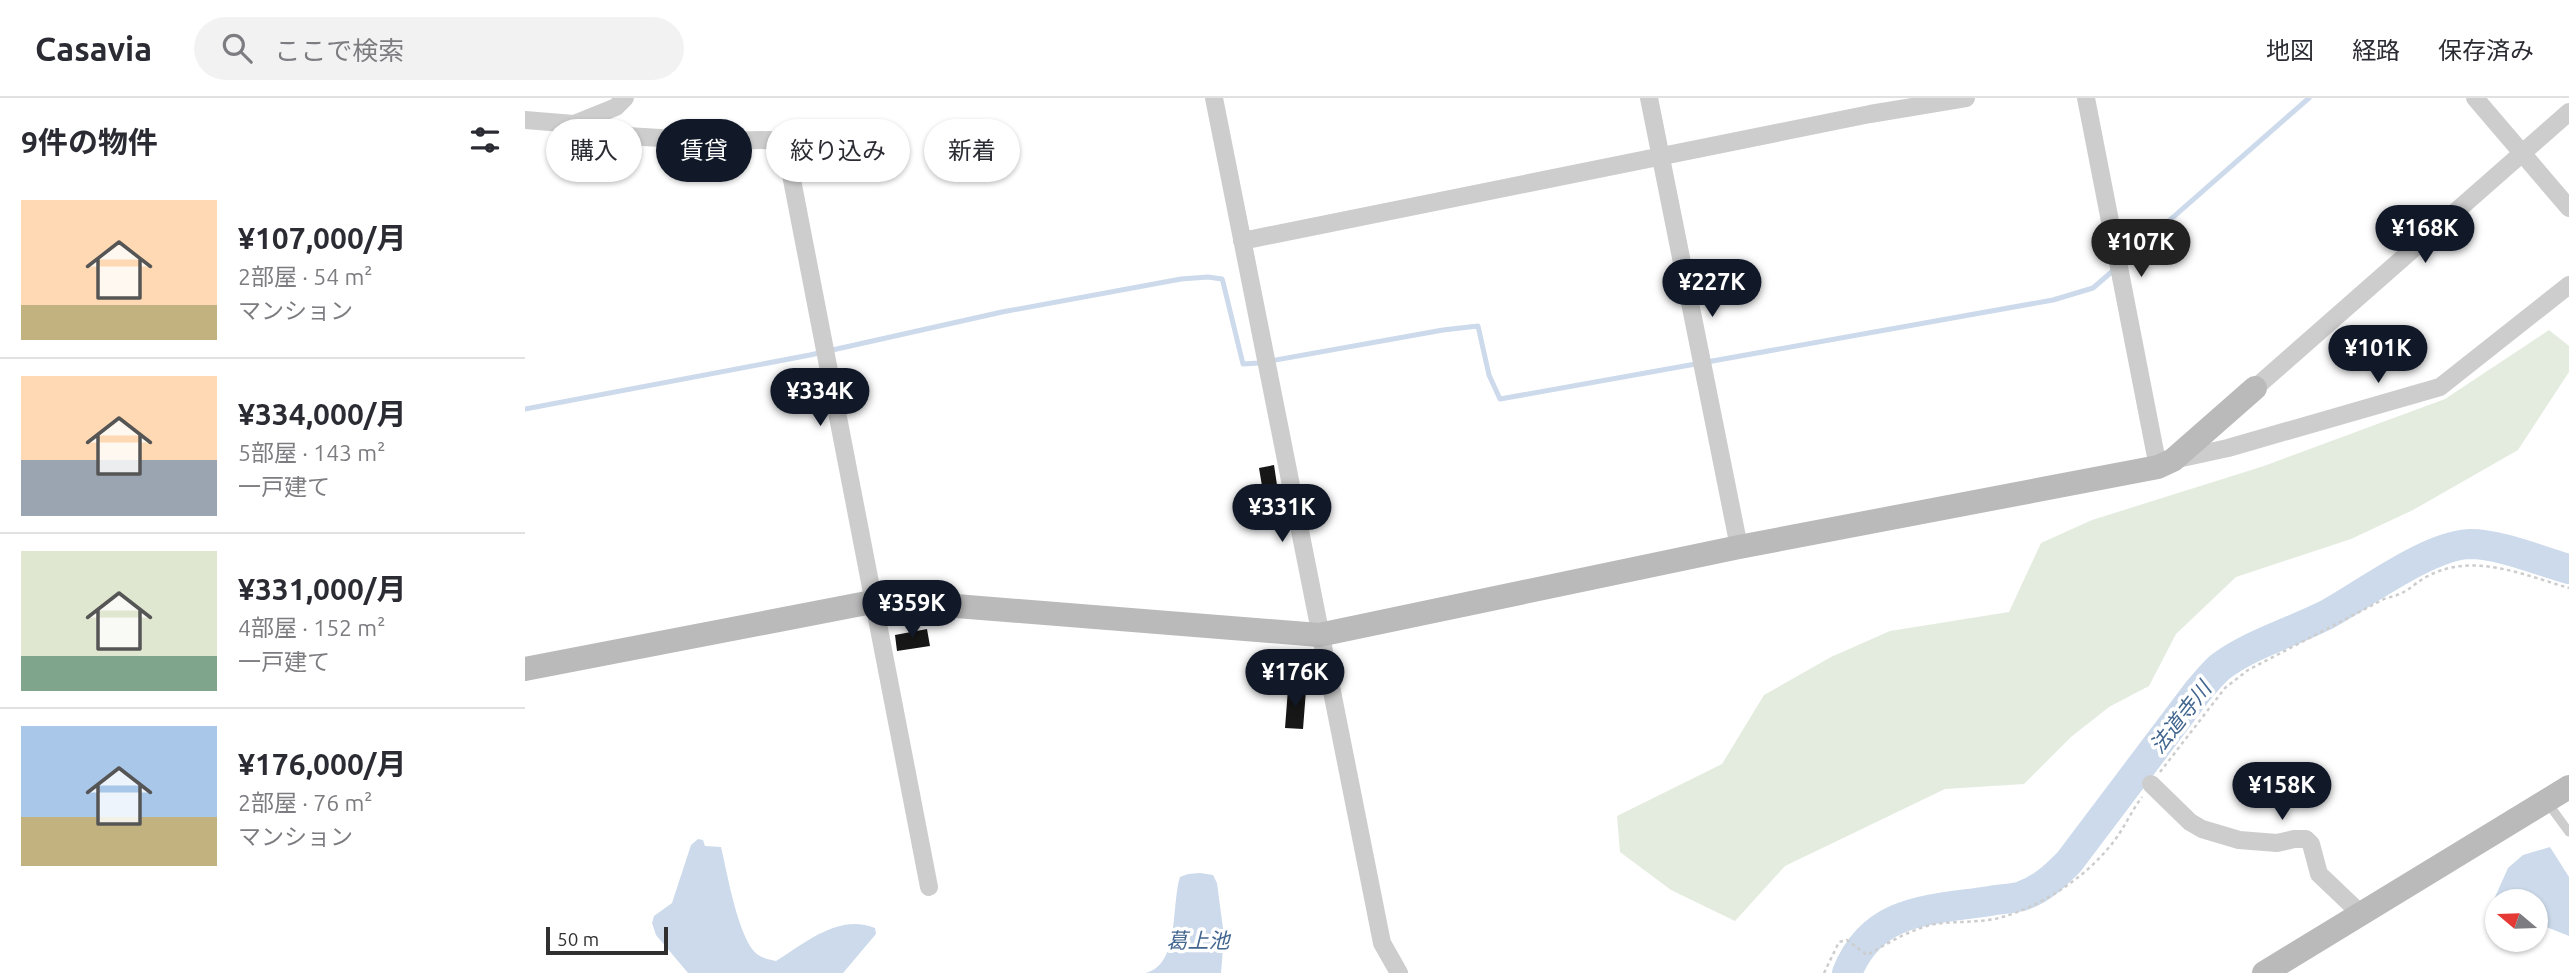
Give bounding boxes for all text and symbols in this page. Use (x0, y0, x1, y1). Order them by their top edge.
search box (194, 17, 684, 80)
icon: search (218, 29, 256, 67)
text: Casavia (35, 30, 152, 67)
text: ここで検索 (274, 36, 404, 65)
text: 地図 (2266, 37, 2314, 64)
text: 経路 (2352, 37, 2400, 64)
text: 保存済み (2438, 37, 2534, 64)
chip: 購入 (546, 119, 642, 182)
chip: 賃貸 (656, 119, 752, 182)
chip: 絞り込み (766, 119, 910, 182)
chip: 新着 (924, 119, 1020, 182)
icon: filters (466, 121, 504, 159)
text: 9件の物件 (21, 125, 158, 159)
pin: ¥168K (2376, 206, 2474, 265)
text: ¥168K (2391, 215, 2459, 240)
pin: ¥107K (2092, 220, 2190, 279)
text: ¥107,000/月 (238, 221, 406, 255)
icon: home (77, 228, 161, 312)
text: ¥107K (2107, 229, 2175, 254)
pin: ¥227K (1663, 260, 1761, 319)
text: 2部屋 · 54 m² (238, 264, 372, 289)
text: ¥227K (1678, 269, 1746, 294)
text: マンション (238, 298, 353, 323)
pin: ¥101K (2329, 326, 2427, 385)
text: ¥101K (2344, 335, 2412, 360)
pin: ¥334K (771, 368, 869, 428)
text: ¥334K (786, 378, 854, 403)
text: ¥334,000/月 (238, 397, 406, 431)
icon: home (77, 404, 161, 488)
text: 5部屋 · 143 m² (238, 440, 385, 465)
text: 一戸建て (238, 474, 330, 499)
pin: ¥331K (1233, 484, 1331, 544)
text: ¥331K (1248, 494, 1316, 519)
text: ¥331,000/月 (238, 572, 406, 606)
icon: home (77, 579, 161, 663)
pin: ¥359K (863, 580, 961, 640)
text: ¥359K (878, 590, 946, 615)
text: 4部屋 · 152 m² (238, 615, 385, 640)
text: 一戸建て (238, 649, 330, 674)
pin: ¥176K (1246, 650, 1344, 709)
text: ¥176K (1261, 659, 1329, 684)
water label: 法道寺川 (2145, 675, 2217, 757)
text: ¥176,000/月 (238, 747, 406, 781)
icon: home (77, 754, 161, 838)
pin: ¥158K (2233, 762, 2331, 822)
text: ¥158K (2248, 772, 2316, 797)
text: 2部屋 · 76 m² (238, 790, 372, 815)
text: マンション (238, 824, 353, 849)
north arrow (2485, 889, 2548, 952)
map controls (2485, 889, 2548, 952)
scale bar (546, 924, 669, 956)
text: 50 m (557, 928, 599, 950)
water label: 葛上池 (1167, 928, 1231, 952)

